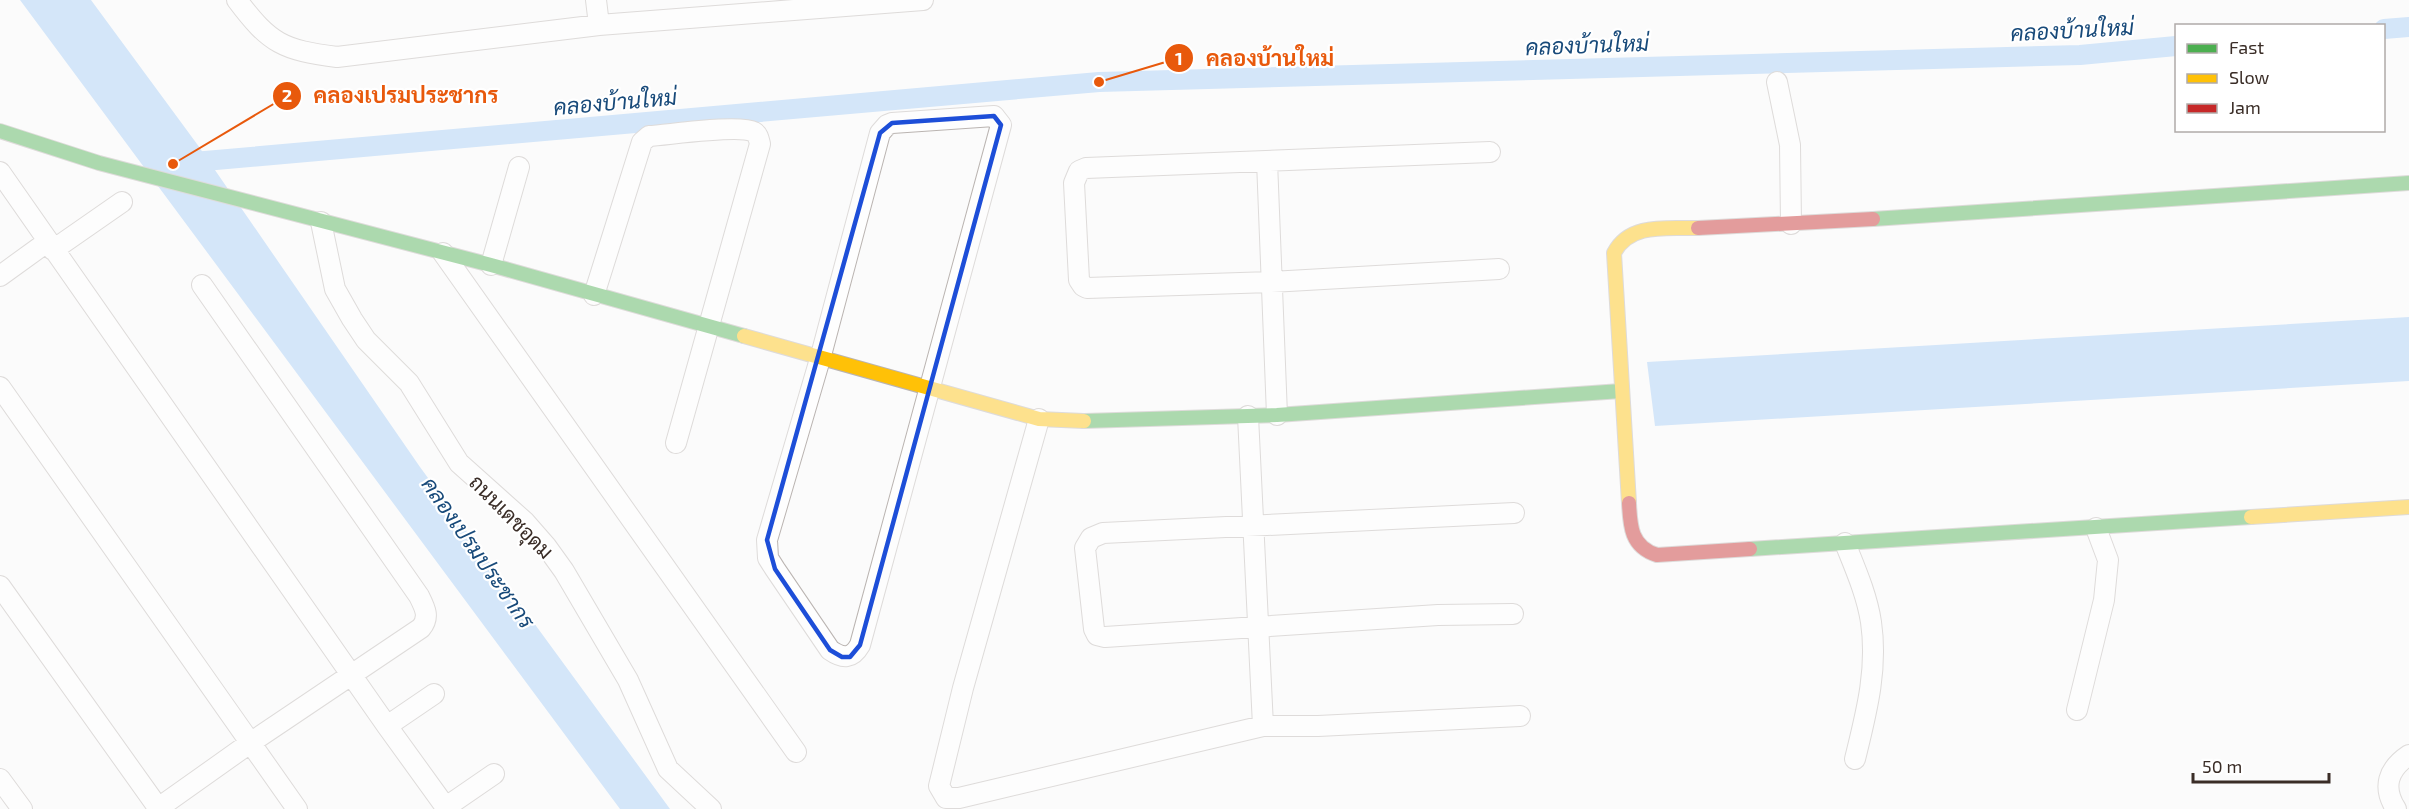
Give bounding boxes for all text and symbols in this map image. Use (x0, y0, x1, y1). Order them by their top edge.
water label: คลองบ้านใหม่ (2009, 13, 2136, 45)
legend (2175, 24, 2385, 132)
water label: คลองบ้านใหม่ (1525, 29, 1650, 59)
text: Fast (2229, 36, 2264, 58)
callout: คลองบ้านใหม่ (1164, 38, 1346, 78)
text: คลองบ้านใหม่ (1206, 44, 1334, 70)
text: 1 (1175, 47, 1183, 69)
text: Slow (2229, 66, 2270, 88)
callout: คลองเปรมประชากร (272, 76, 510, 116)
text: คลองเปรมประชากร (314, 81, 498, 107)
water label: คลองบ้านใหม่ (552, 83, 679, 119)
text: 2 (282, 84, 292, 106)
text: Jam (2229, 96, 2261, 118)
street label: ถนนเดชอุดม (463, 469, 559, 565)
water label: คลองเปรมประชากร (417, 471, 542, 634)
scale bar (2193, 746, 2330, 784)
text: 50 m (2202, 755, 2242, 777)

